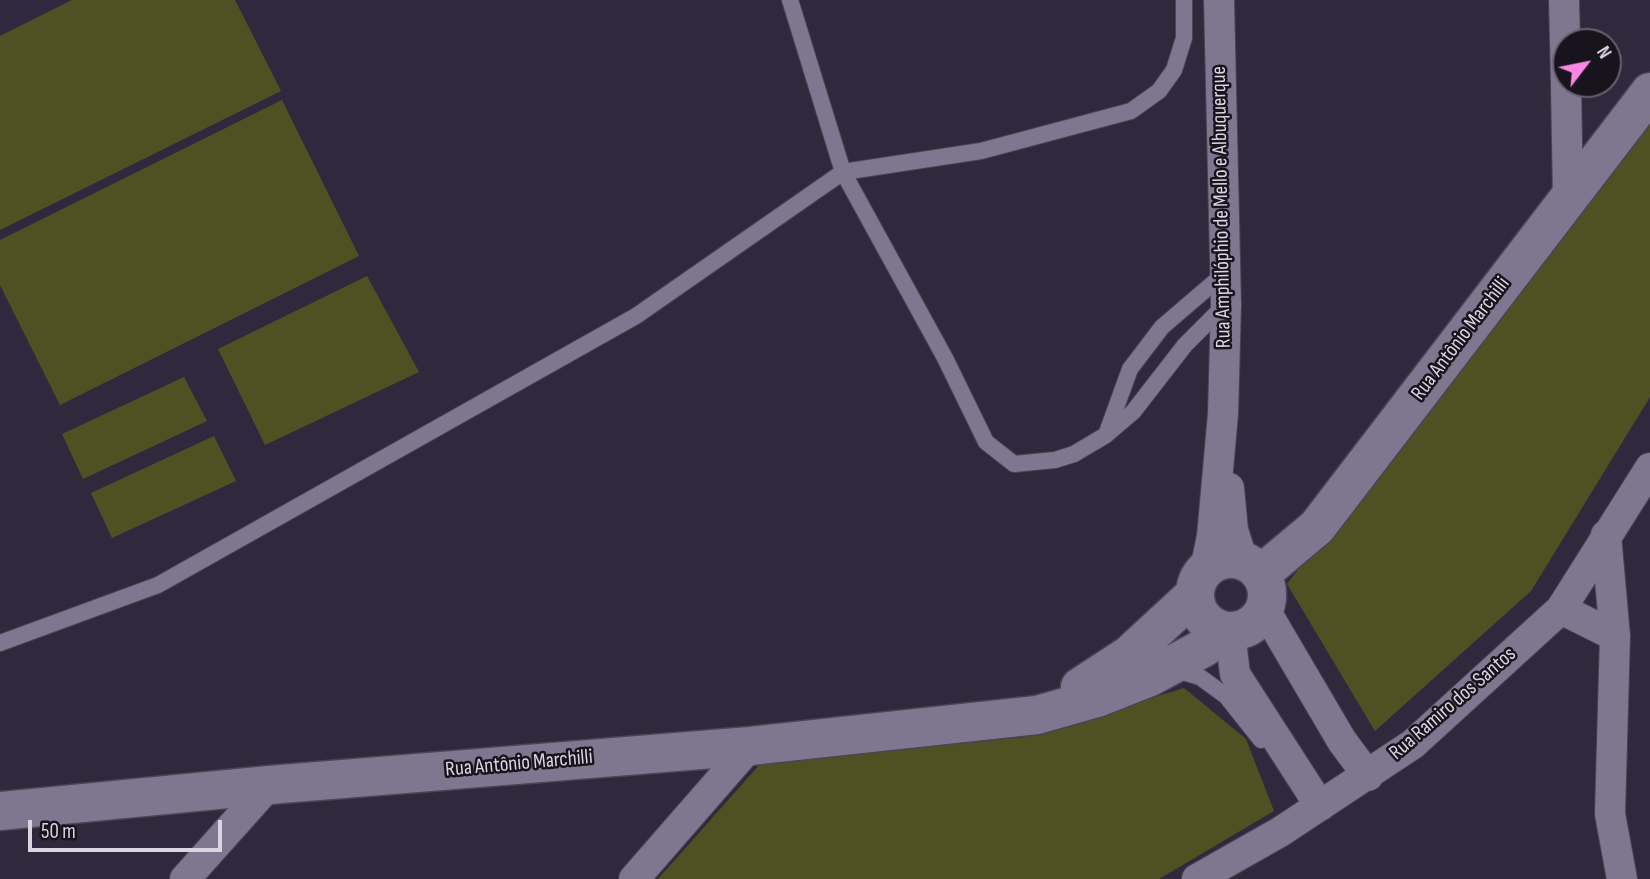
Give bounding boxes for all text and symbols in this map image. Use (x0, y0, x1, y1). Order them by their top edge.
north arrow (1552, 28, 1622, 98)
text: N (1591, 42, 1616, 63)
street label: Rua Amphilóphio de Mello e Albuquerque (1207, 66, 1237, 348)
street label: Rua Antônio Marchilli (1406, 272, 1516, 406)
street label: Rua Ramiro dos Santos (1385, 642, 1521, 766)
street label: Rua Antônio Marchilli (444, 745, 594, 783)
scale bar (32, 806, 226, 850)
text: 50 m (41, 819, 76, 844)

